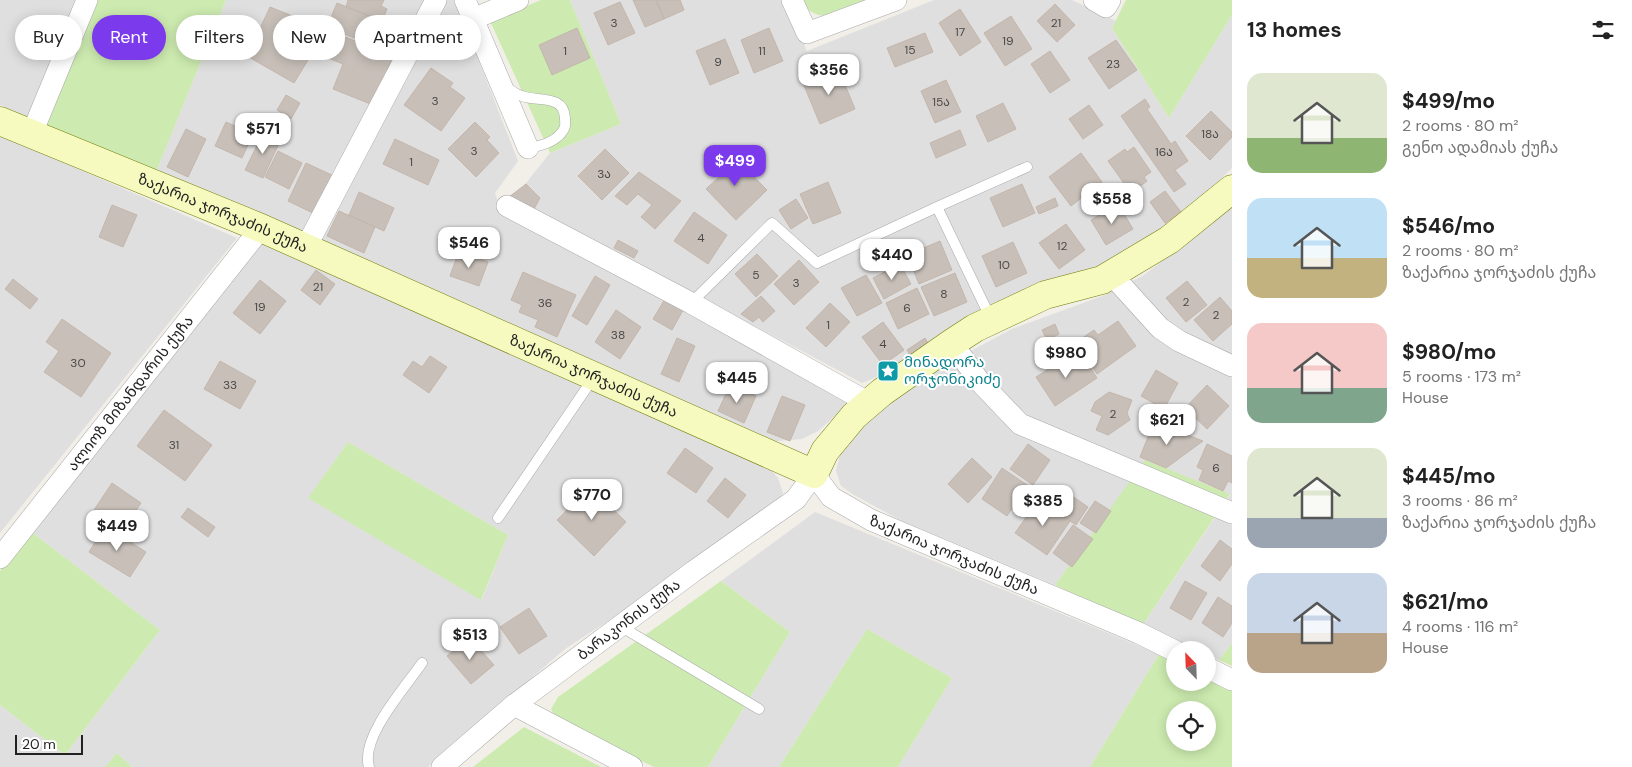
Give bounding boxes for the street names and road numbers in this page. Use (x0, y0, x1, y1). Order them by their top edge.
street label: ზაქარია ჯორჯაძის ქუჩა (135, 169, 311, 257)
street label: ალიოზ მიზანდარის ქუჩა (63, 311, 198, 475)
street label: ზაქარია ჯორჯაძის ქუჩა (506, 330, 681, 422)
street label: ზაქარია ჯორჯაძის ქუჩა (866, 510, 1042, 600)
street label: ბარაკონის ქუჩა (573, 575, 684, 665)

